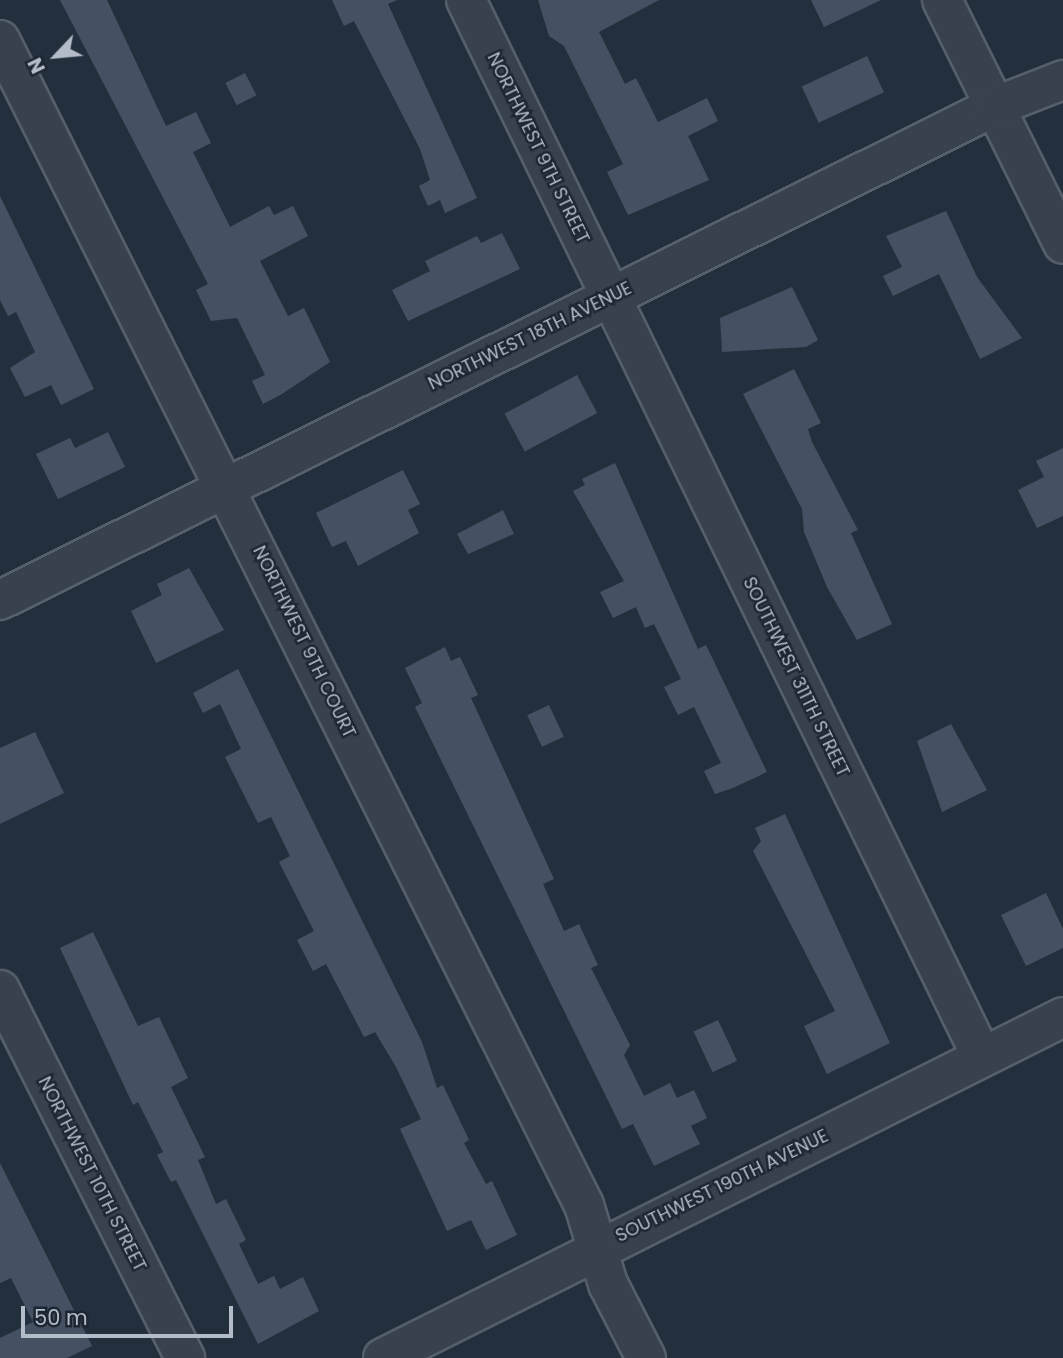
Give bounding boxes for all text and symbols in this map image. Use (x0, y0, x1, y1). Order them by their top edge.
north arrow (21, 21, 91, 91)
street label: NORTHWEST 9TH STREET (482, 49, 594, 247)
text: N (21, 53, 52, 78)
street label: NORTHWEST 18TH AVENUE (425, 277, 635, 395)
street label: NORTHWEST 9TH COURT (248, 542, 360, 742)
street label: SOUTHWEST 311TH STREET (738, 574, 854, 780)
street label: NORTHWEST 10TH STREET (33, 1073, 151, 1275)
street label: SOUTHWEST 190TH AVENUE (612, 1125, 832, 1247)
scale bar (24, 1292, 236, 1336)
text: 50 m (34, 1303, 88, 1332)

